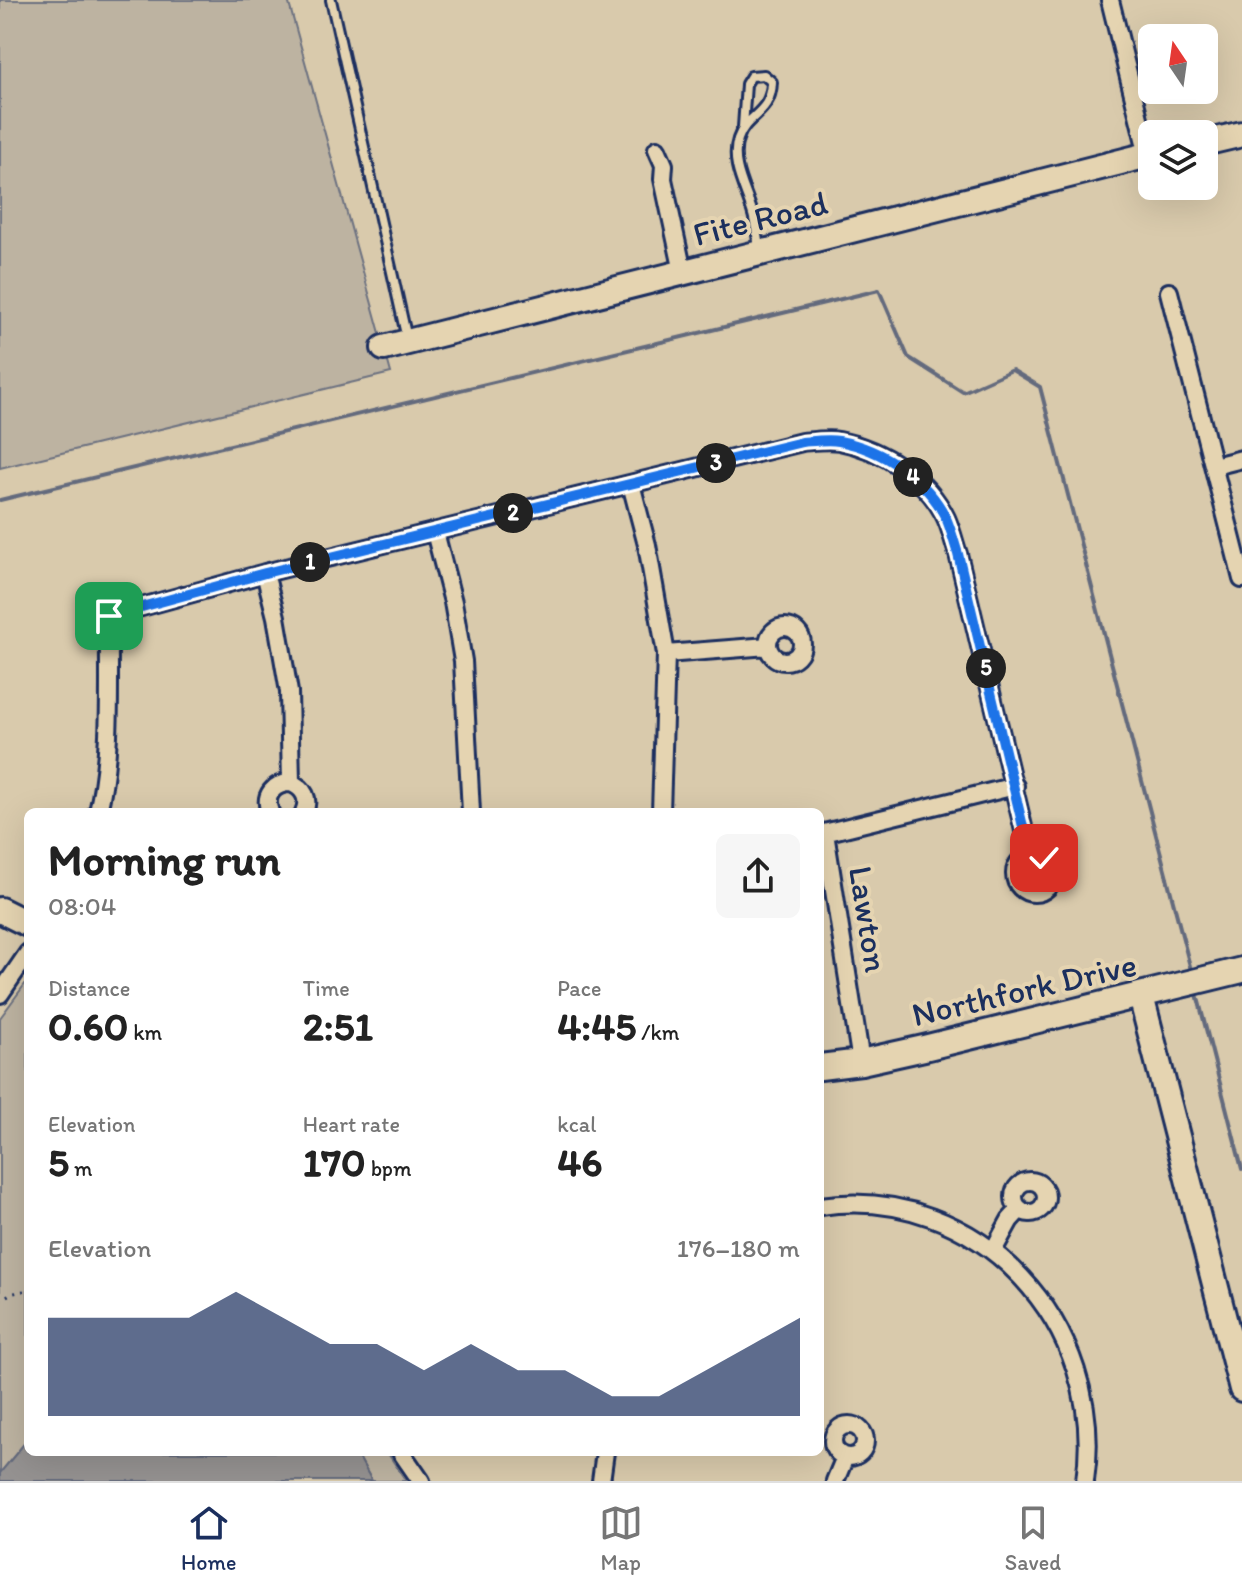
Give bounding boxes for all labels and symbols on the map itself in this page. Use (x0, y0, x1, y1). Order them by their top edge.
north arrow (1138, 24, 1218, 104)
street label: Fite Road (689, 182, 832, 255)
pin: 3 (696, 443, 736, 483)
pin: 4 (893, 457, 933, 497)
pin: 2 (493, 493, 533, 533)
pin: 1 (290, 542, 330, 582)
pin (75, 582, 143, 650)
pin: 5 (966, 648, 1006, 688)
pin (1010, 824, 1078, 892)
street label: Lawton (840, 863, 897, 975)
street label: Northfork Drive (908, 944, 1141, 1035)

